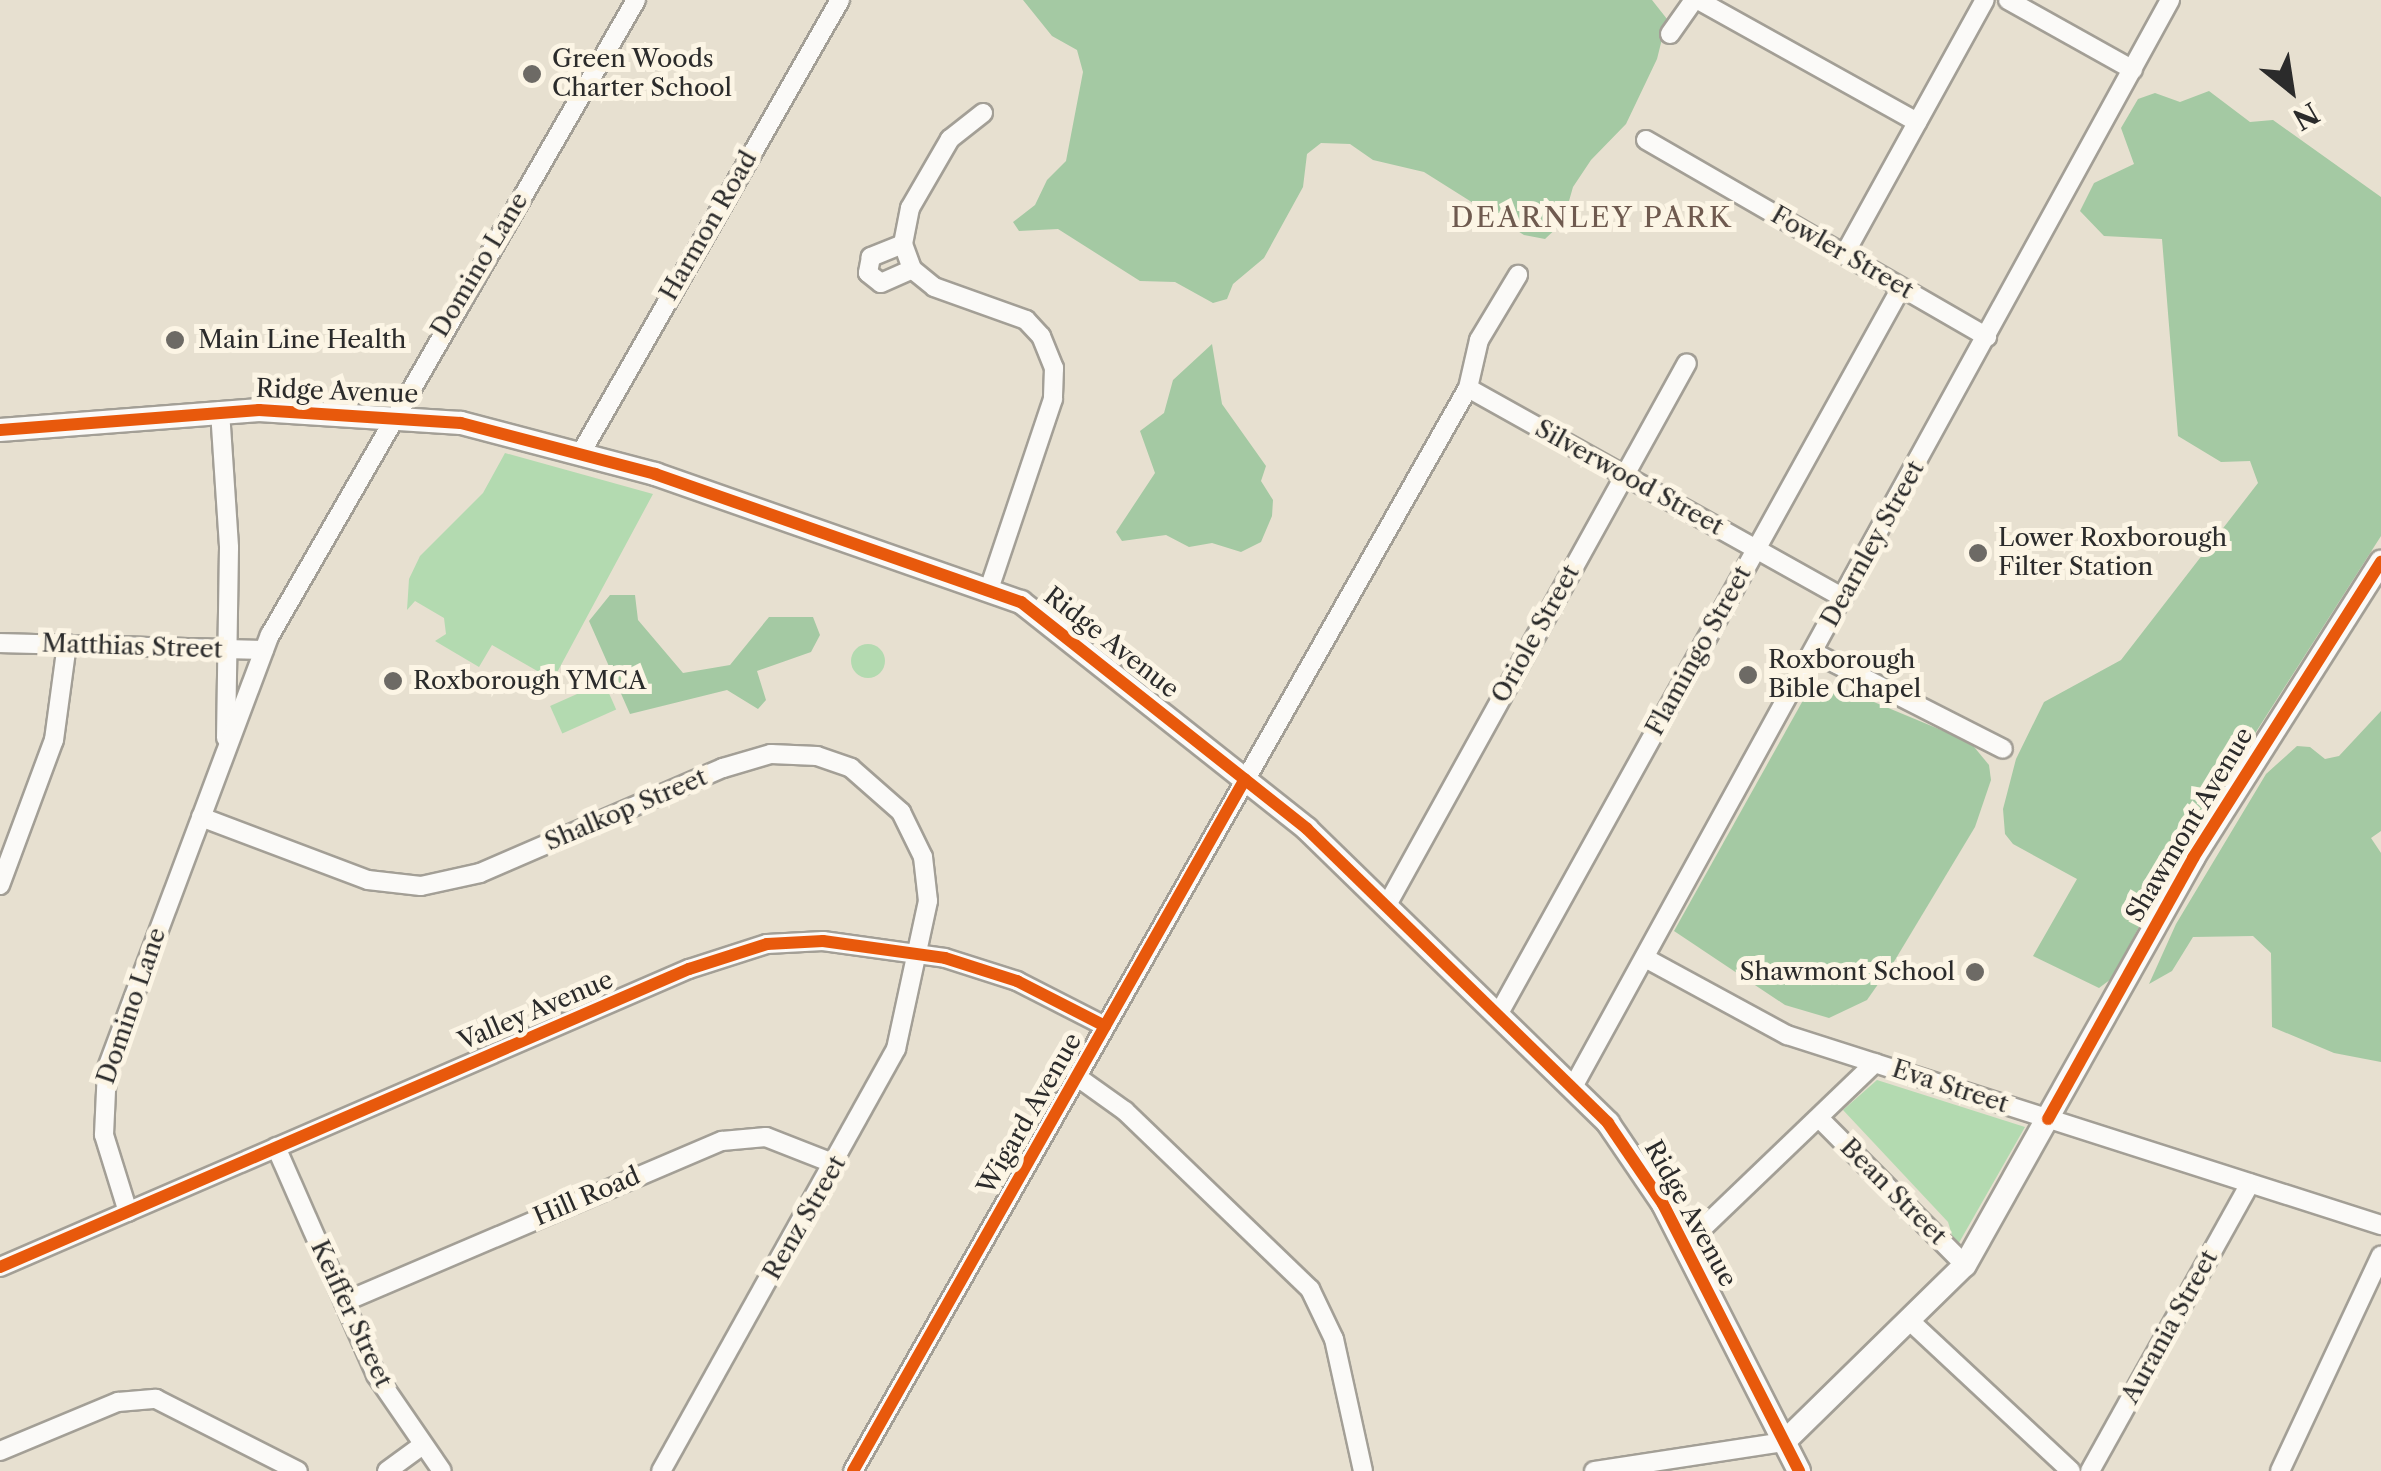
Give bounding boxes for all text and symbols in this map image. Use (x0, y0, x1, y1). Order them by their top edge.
north arrow (2241, 40, 2341, 140)
place label: Green Woods Charter School (552, 45, 732, 104)
marker: Green Woods Charter School (521, 63, 543, 85)
text: N (2287, 95, 2325, 137)
street label: Harmon Road (654, 146, 764, 306)
street label: Domino Lane (425, 187, 535, 343)
district label: DEARNLEY PARK (1450, 200, 1734, 234)
street label: Fowler Street (1765, 200, 1919, 306)
place label: Main Line Health (198, 325, 406, 355)
marker: Main Line Health (162, 327, 188, 353)
street label: Ridge Avenue (255, 374, 419, 410)
street label: Silverwood Street (1530, 414, 1728, 542)
street label: Dearnley Street (1815, 455, 1931, 633)
place label: Lower Roxborough Filter Station (1998, 524, 2228, 583)
marker: Lower Roxborough Filter Station (1967, 542, 1989, 564)
street label: Oriole Street (1486, 560, 1586, 708)
street label: Flamingo Street (1640, 561, 1758, 741)
street label: Ridge Avenue (1037, 581, 1185, 705)
street label: Matthias Street (41, 629, 223, 665)
place label: Roxborough Bible Chapel (1768, 646, 1921, 705)
marker: Roxborough Bible Chapel (1737, 664, 1759, 686)
place label: Roxborough YMCA (413, 666, 648, 696)
marker: Roxborough YMCA (382, 670, 404, 692)
street label: Shawmont Avenue (2120, 722, 2260, 928)
street label: Shalkop Street (541, 762, 711, 858)
street label: Domino Lane (91, 924, 173, 1088)
place label: Shawmont School (1740, 957, 1955, 987)
marker: Shawmont School (1964, 961, 1986, 983)
street label: Valley Avenue (453, 965, 619, 1057)
street label: Wigard Avenue (971, 1028, 1089, 1200)
street label: Eva Street (1888, 1054, 2012, 1120)
street label: Bean Street (1834, 1133, 1952, 1251)
street label: Ridge Avenue (1637, 1135, 1743, 1293)
street label: Renz Street (757, 1151, 853, 1285)
street label: Hill Road (529, 1161, 645, 1233)
street label: Keiffer Street (304, 1235, 398, 1393)
street label: Aurania Street (2115, 1245, 2225, 1409)

